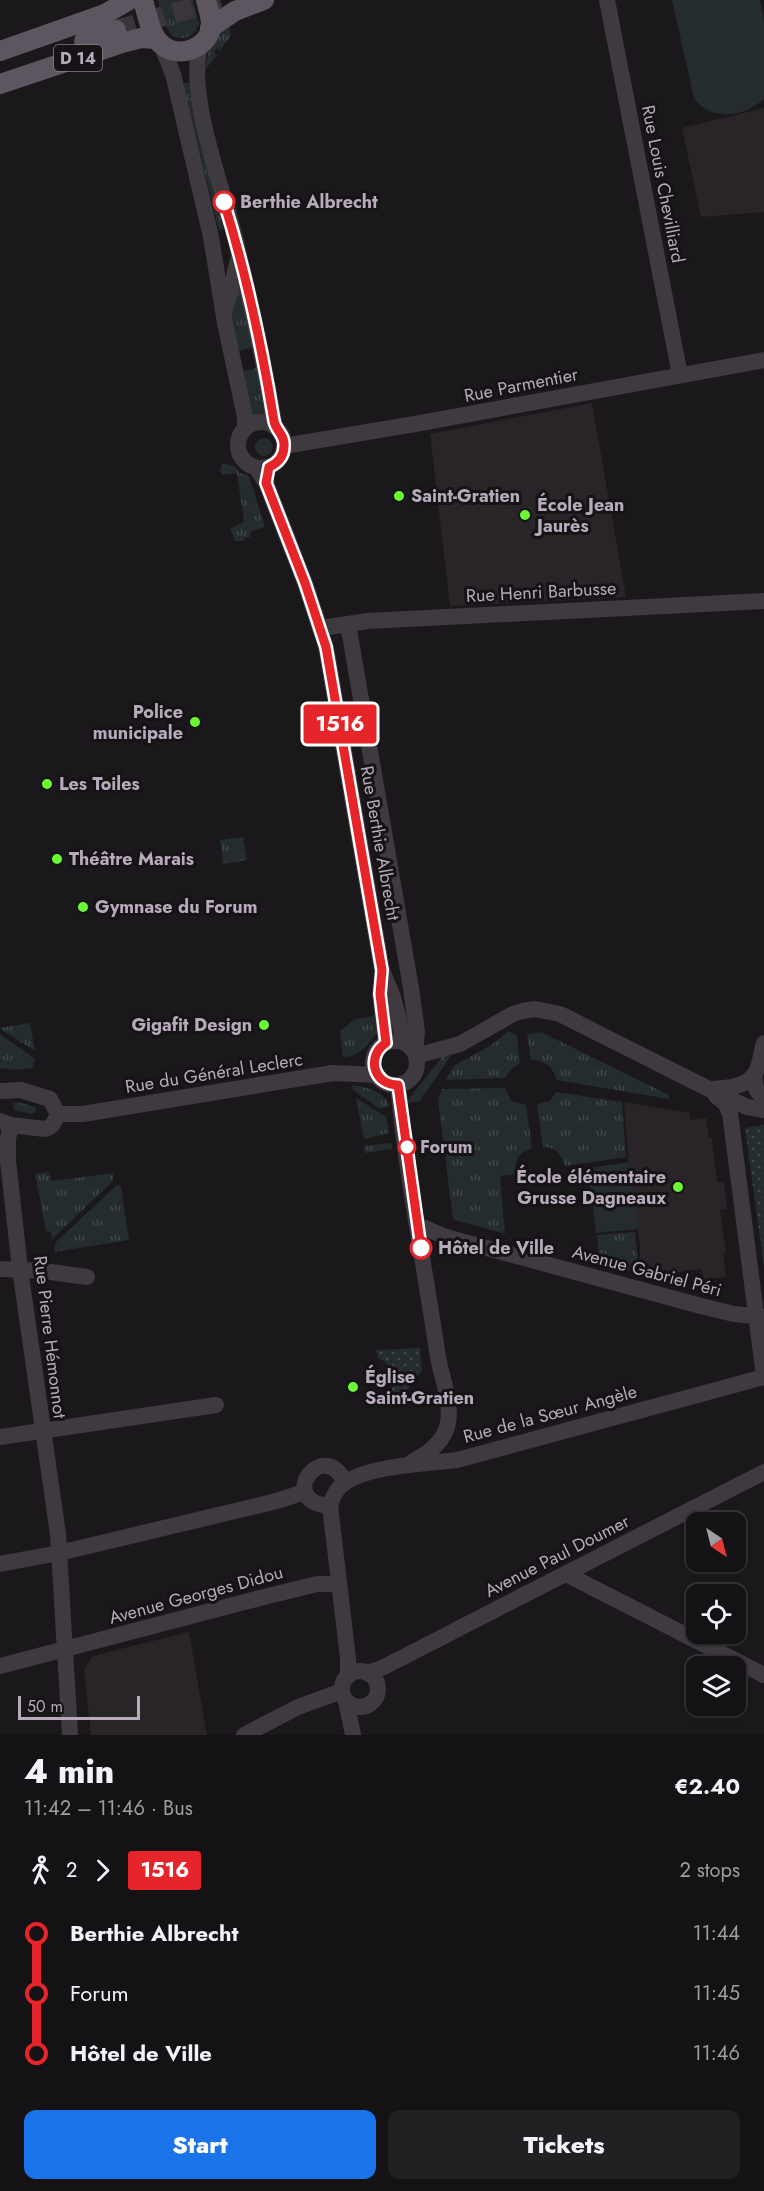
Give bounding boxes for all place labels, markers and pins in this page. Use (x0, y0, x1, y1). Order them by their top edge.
place label: Berthie Albrecht (240, 189, 378, 215)
marker: Berthie Albrecht (213, 191, 235, 213)
place label: Saint-Gratien (411, 483, 520, 509)
marker: Saint-Gratien (392, 489, 406, 503)
place label: École Jean Jaurès (534, 492, 624, 539)
marker: École Jean Jaurès (518, 508, 532, 522)
place label: Police municipale (93, 699, 183, 746)
marker: Police municipale (188, 715, 202, 729)
place label: Les Toiles (59, 771, 140, 797)
marker: Les Toiles (40, 777, 54, 791)
place label: Théâtre Marais (69, 846, 194, 872)
marker: Théâtre Marais (50, 852, 64, 866)
place label: Gymnase du Forum (95, 894, 257, 920)
marker: Gymnase du Forum (76, 900, 90, 914)
place label: Gigafit Design (131, 1012, 252, 1038)
marker: Gigafit Design (257, 1018, 271, 1032)
place label: Forum (420, 1134, 473, 1160)
marker: Forum (398, 1138, 416, 1156)
place label: École élémentaire Grusse Dagneaux (516, 1164, 666, 1211)
marker: École élémentaire Grusse Dagneaux (671, 1180, 685, 1194)
place label: Hôtel de Ville (438, 1235, 554, 1261)
marker: Hôtel de Ville (410, 1237, 432, 1259)
place label: Église Saint-Gratien (365, 1364, 474, 1411)
marker: Église Saint-Gratien (346, 1380, 360, 1394)

